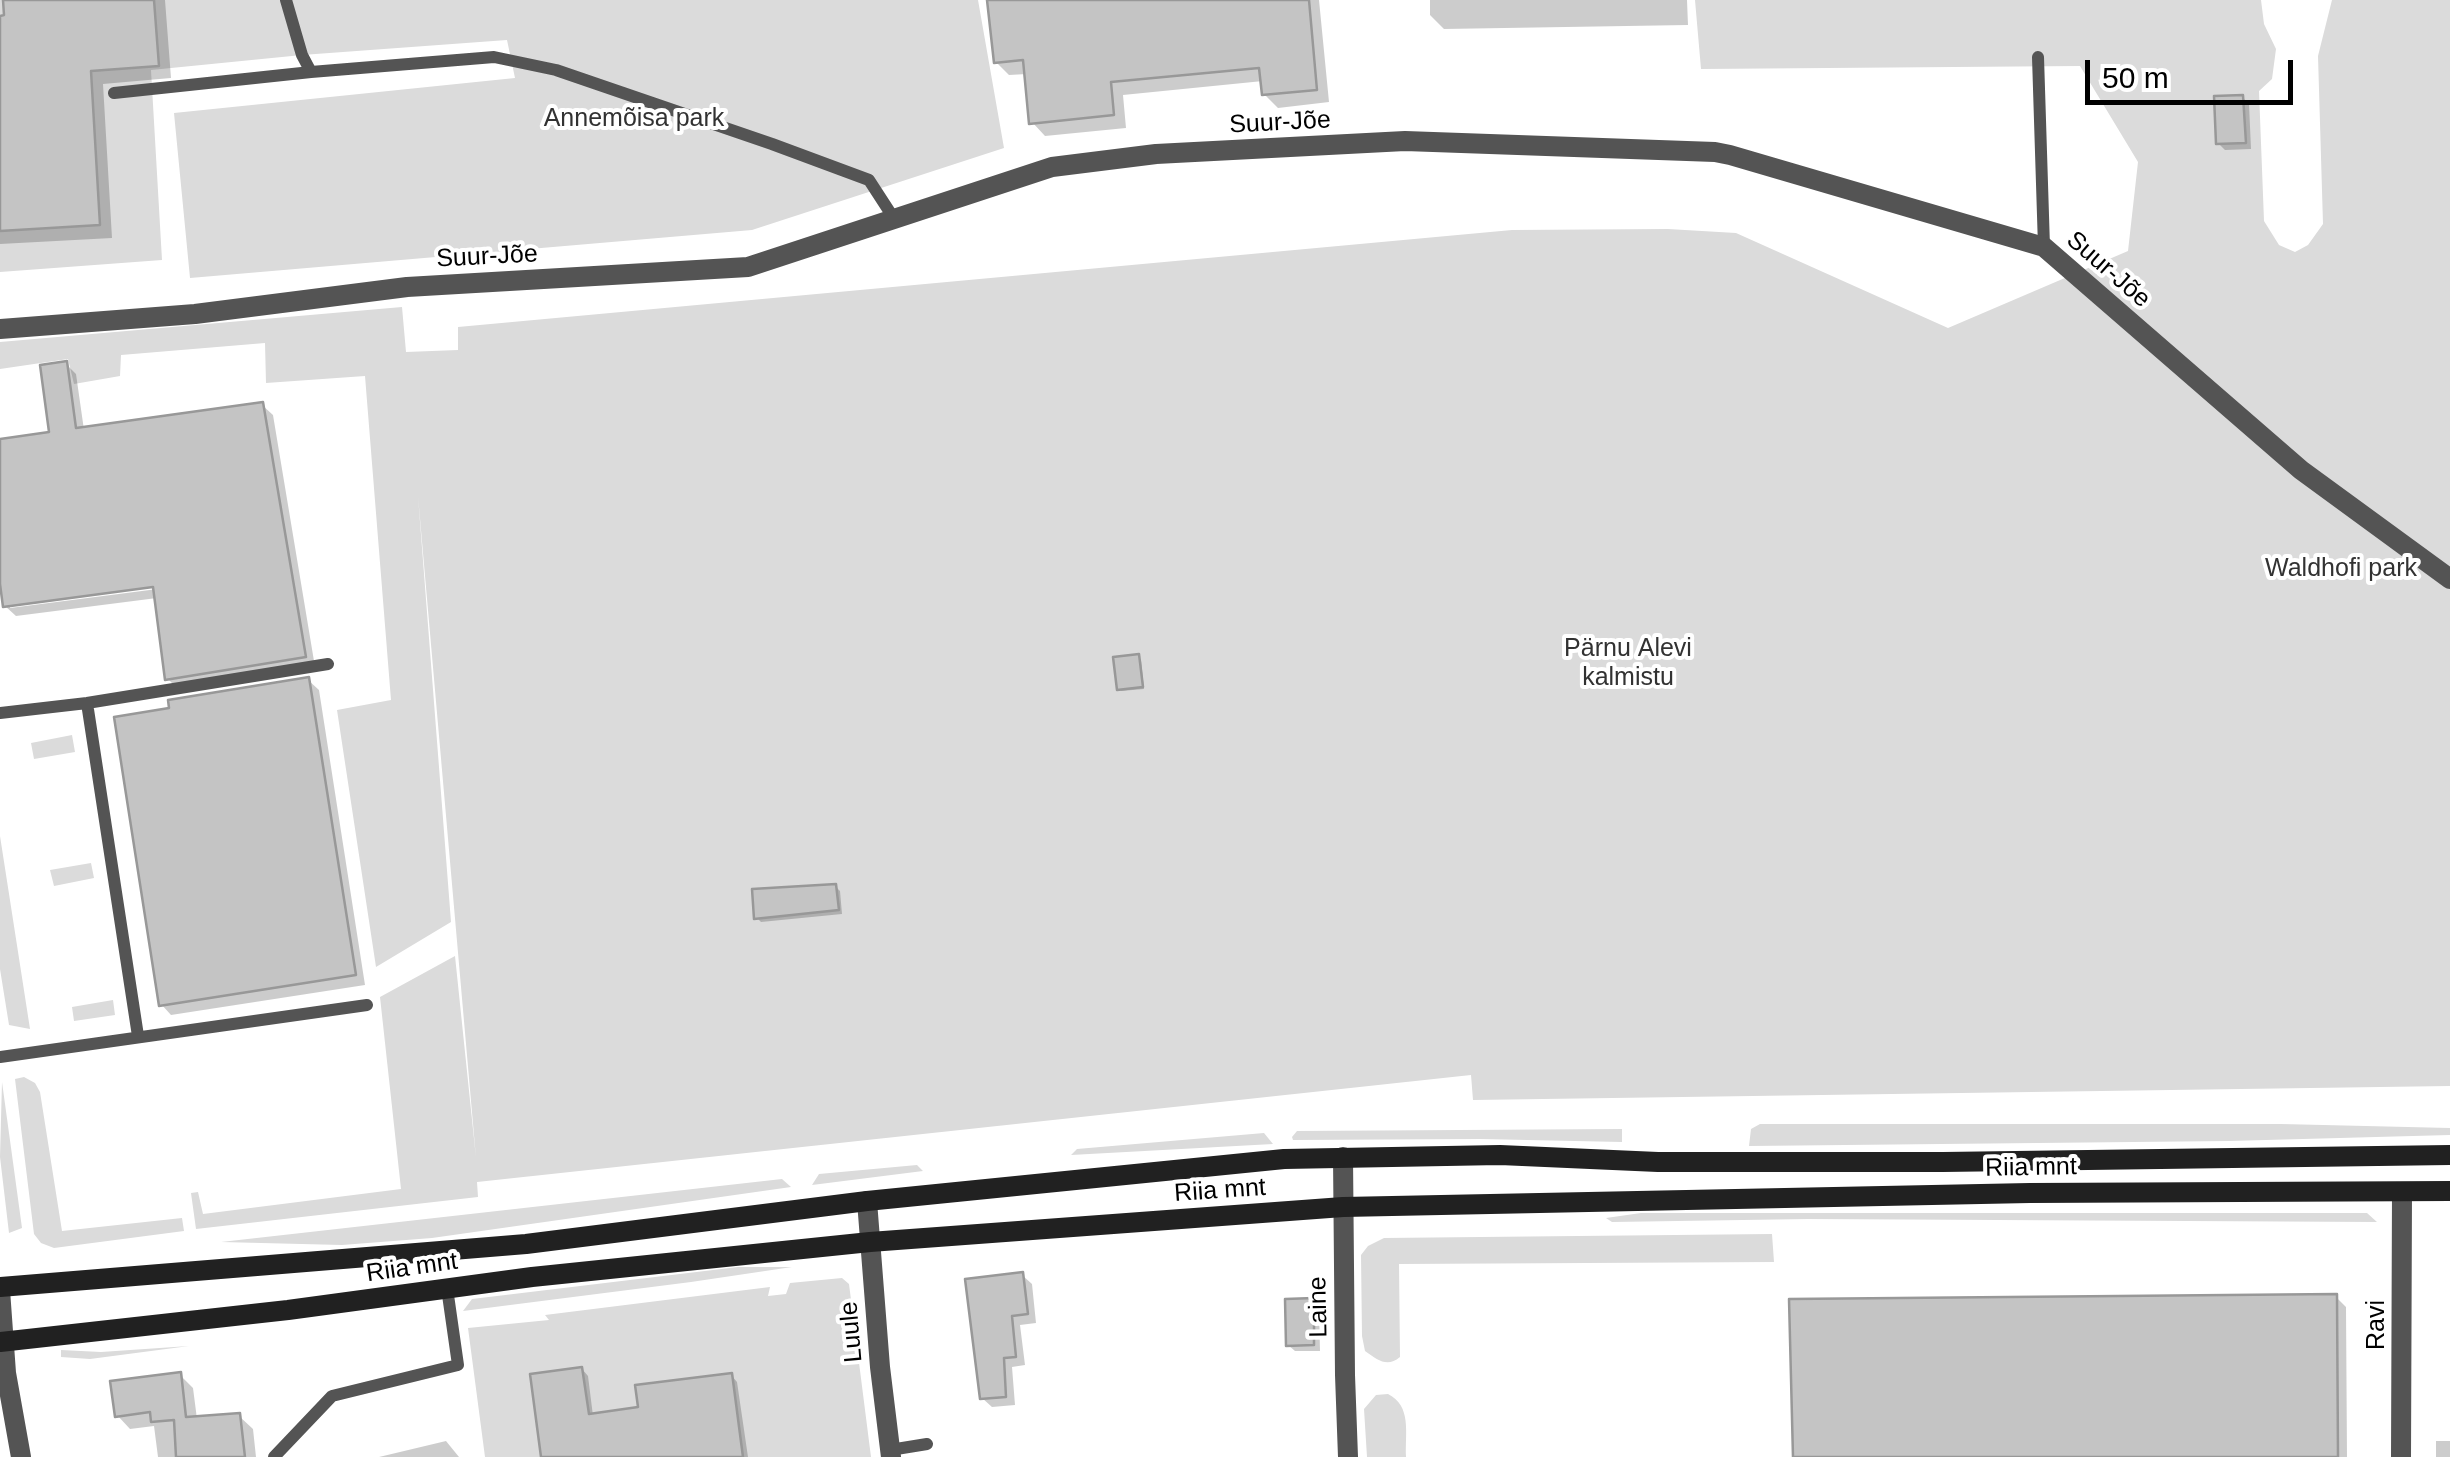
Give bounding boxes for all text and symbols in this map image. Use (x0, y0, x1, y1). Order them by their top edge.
scale bar (2090, 40, 2298, 102)
text: 50 m (2102, 61, 2169, 94)
park label: Annemõisa park (544, 104, 724, 134)
street label: Suur-Jõe (1229, 105, 1331, 141)
street label: Suur-Jõe (2060, 225, 2156, 315)
street label: Suur-Jõe (436, 239, 538, 275)
park label: Waldhofi park (2265, 554, 2417, 584)
park label: Pärnu Alevi kalmistu (1564, 634, 1692, 693)
street label: Riia mnt (1985, 1152, 2077, 1184)
street label: Riia mnt (1173, 1173, 1267, 1209)
street label: Riia mnt (365, 1247, 459, 1289)
street label: Laine (1303, 1276, 1335, 1338)
street label: Luule (834, 1300, 870, 1364)
street label: Ravi (2362, 1300, 2392, 1350)

